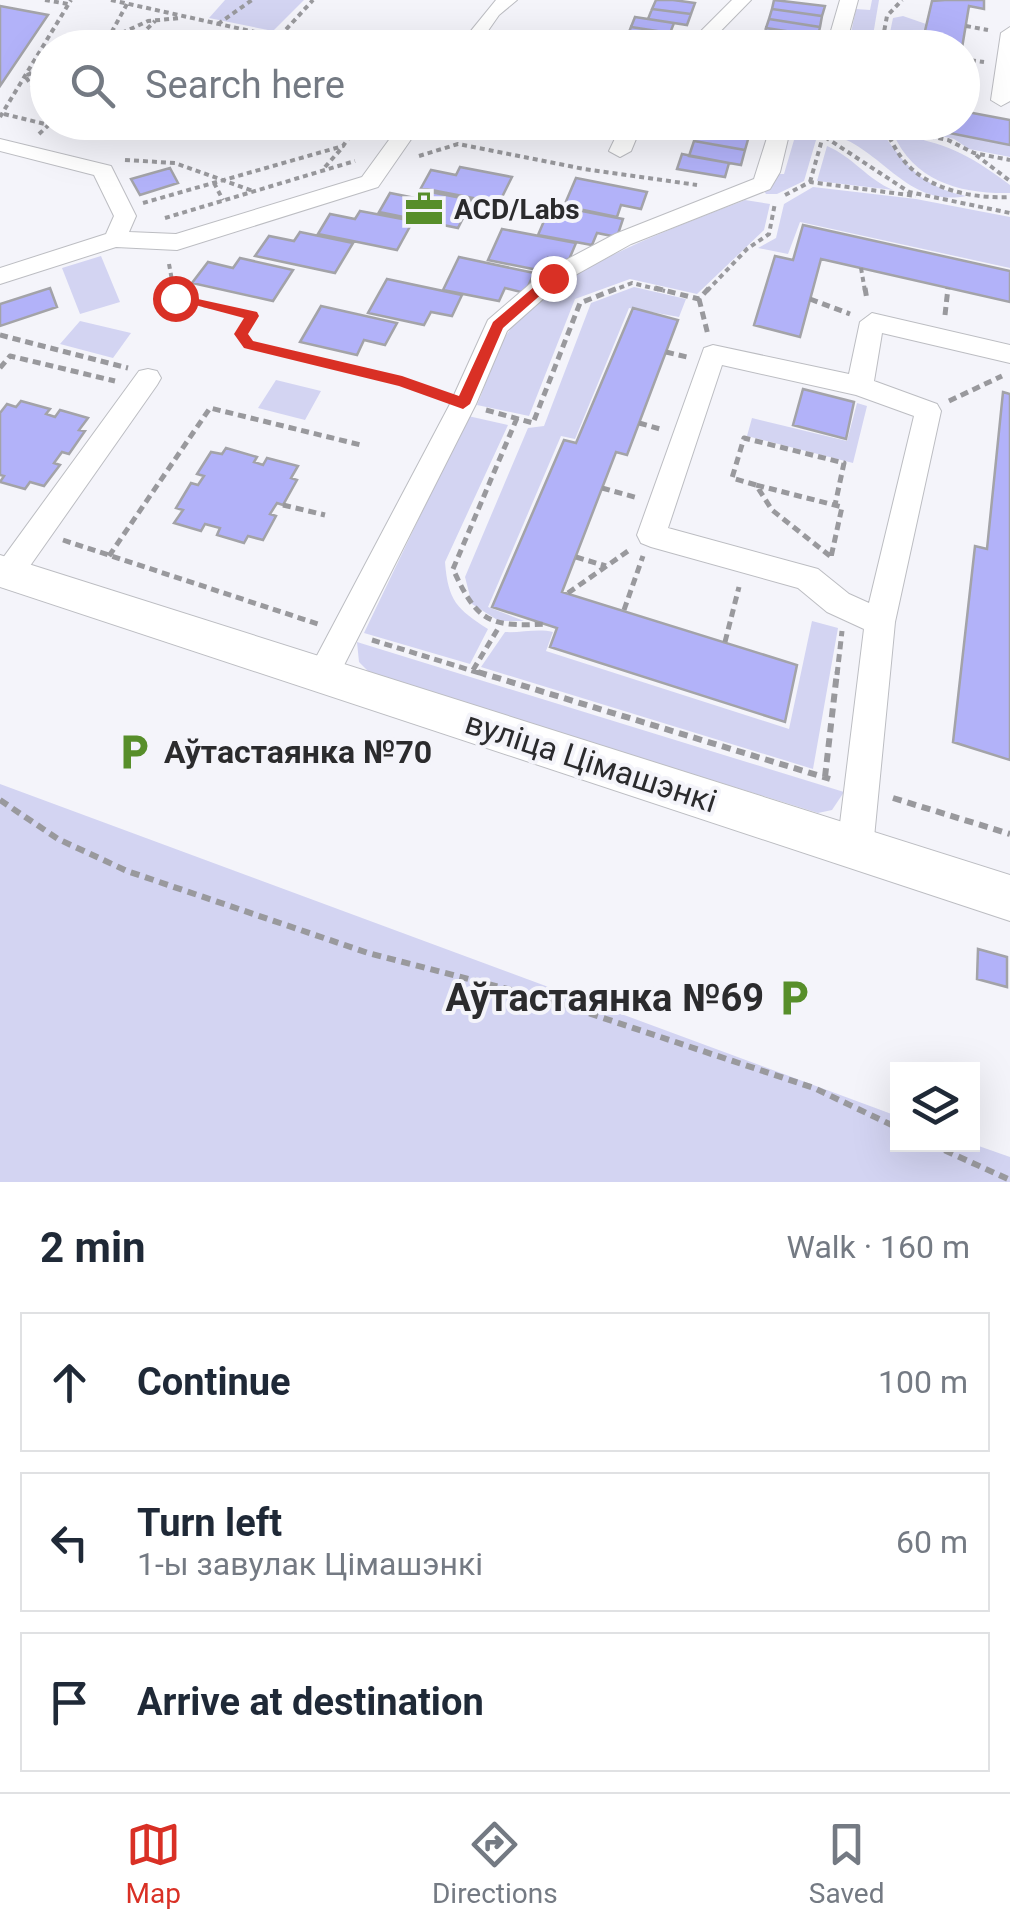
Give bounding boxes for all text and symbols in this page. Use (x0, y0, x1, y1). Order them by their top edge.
search box (30, 30, 980, 140)
icon: search (65, 58, 120, 113)
text: Search here (145, 63, 345, 107)
office icon: ACD/Labs (403, 188, 445, 230)
place label: ACD/Labs (454, 193, 580, 226)
route end (531, 256, 577, 302)
route start (153, 276, 199, 322)
street label: вуліца Цімашэнкі (460, 703, 722, 821)
parking icon: Аўтастаянка №70 (113, 731, 155, 773)
place label: Аўтастаянка №70 (164, 733, 432, 771)
place label: Аўтастаянка №69 (446, 976, 764, 1020)
parking icon: Аўтастаянка №69 (773, 977, 815, 1019)
map controls (890, 1062, 980, 1152)
button: layers (890, 1062, 980, 1152)
text: 2 min (40, 1223, 146, 1272)
text: Walk · 160 m (787, 1228, 970, 1266)
icon: ahead (42, 1355, 97, 1410)
text: Continue (137, 1360, 291, 1404)
text: 100 m (878, 1363, 968, 1401)
text: Turn left (137, 1501, 282, 1545)
icon: left (42, 1515, 97, 1570)
text: 60 m (896, 1523, 968, 1561)
text: 1-ы завулак Цімашэнкі (137, 1545, 483, 1583)
icon: arrive (42, 1675, 97, 1730)
text: Arrive at destination (137, 1680, 484, 1724)
tab: Map (126, 1817, 181, 1910)
tab: Directions (432, 1817, 558, 1910)
tab: Saved (809, 1817, 884, 1910)

